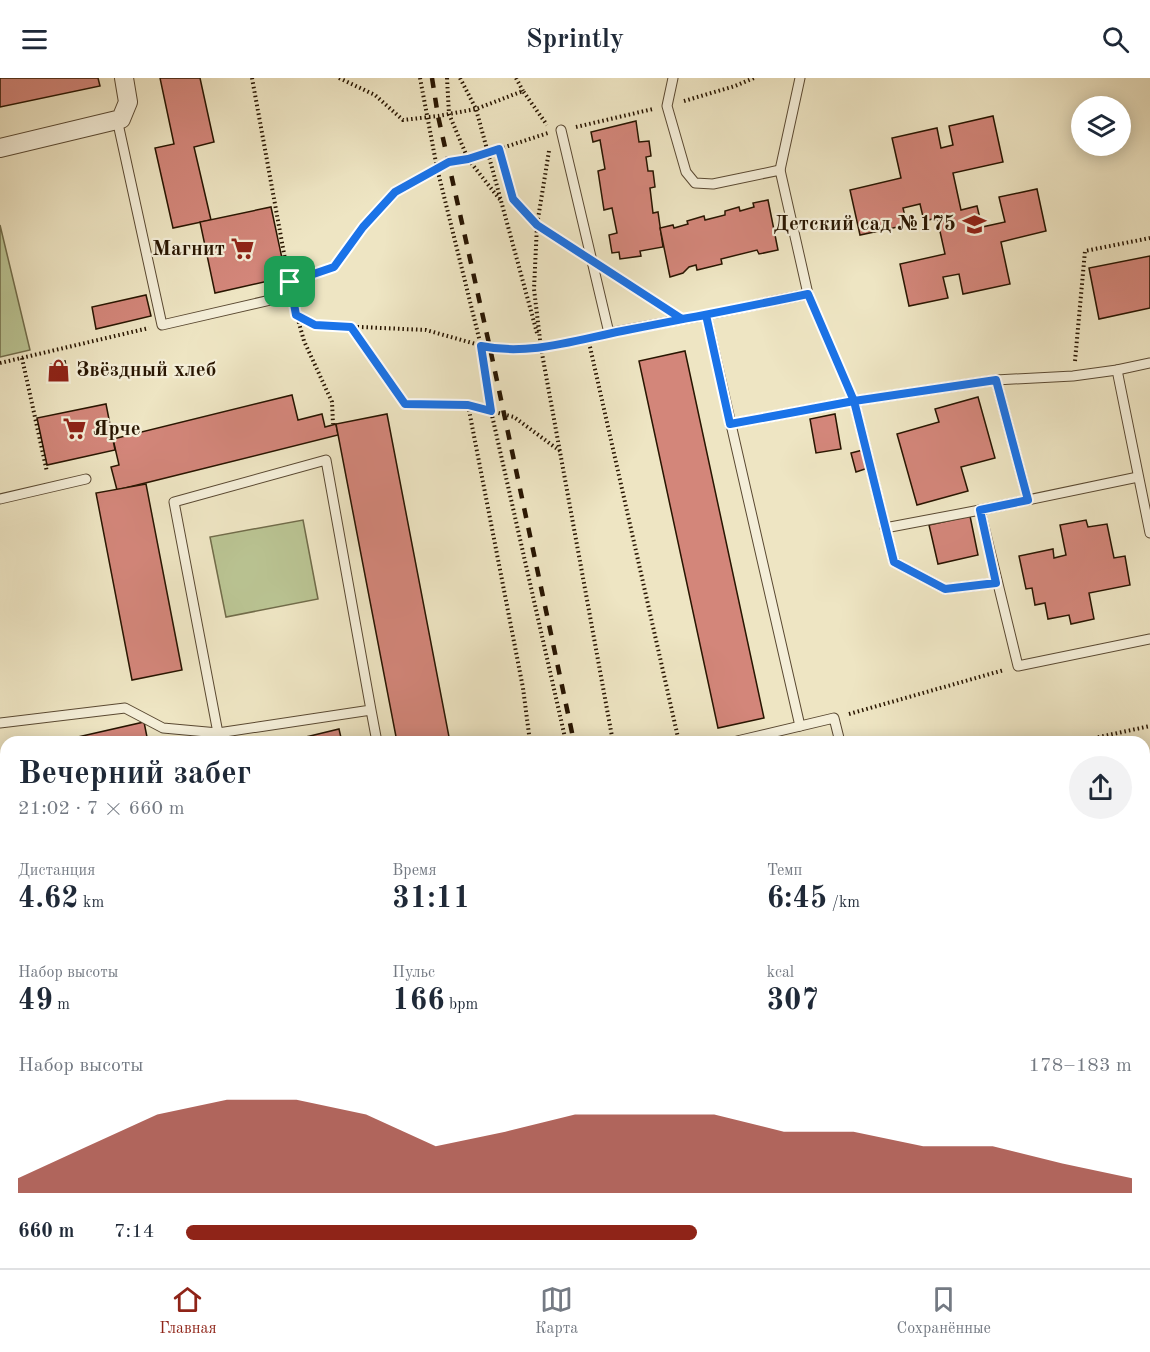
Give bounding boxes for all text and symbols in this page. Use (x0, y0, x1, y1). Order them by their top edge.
icon: menu (18, 23, 51, 56)
icon: search (1099, 23, 1132, 56)
text: Sprintly (526, 26, 624, 53)
map controls (1071, 96, 1131, 156)
button: layers (1071, 96, 1131, 156)
school or university icon: Детский сад №175 (961, 211, 987, 237)
place label: Детский сад №175 (773, 214, 956, 235)
supermarket icon: Магнит (230, 236, 256, 262)
place label: Магнит (152, 239, 225, 260)
pin (264, 256, 315, 307)
icon: arrive (273, 265, 306, 298)
shop icon: Звёздный хлеб (45, 357, 71, 383)
place label: Звёздный хлеб (76, 360, 216, 381)
supermarket icon: Ярче (62, 416, 88, 442)
place label: Ярче (93, 419, 141, 440)
button: share (1069, 756, 1132, 819)
text: Вечерний забег (18, 758, 251, 791)
text: 21:02 · 7 × 660 m (18, 799, 185, 819)
text: Дистанция (18, 863, 95, 879)
text: Время (392, 863, 437, 879)
text: Темп (767, 863, 802, 879)
text: 4.62 (18, 884, 79, 914)
text: 31:11 (392, 884, 470, 914)
text: 6:45 (767, 884, 827, 914)
text: km (79, 895, 104, 911)
text: /km (827, 895, 860, 911)
text: Набор высоты (18, 965, 118, 981)
text: Пульс (392, 965, 435, 981)
text: kcal (767, 965, 794, 981)
text: 49 (18, 986, 53, 1016)
text: 166 (392, 986, 445, 1016)
text: 307 (767, 986, 819, 1016)
text: m (53, 997, 70, 1013)
text: bpm (445, 997, 478, 1013)
text: Набор высоты (18, 1056, 144, 1076)
text: 178–183 m (1029, 1056, 1132, 1076)
text: 660 m (18, 1222, 74, 1242)
text: 7:14 (114, 1222, 154, 1242)
tab: Главная (159, 1283, 217, 1339)
tab: Карта (535, 1283, 578, 1339)
tab: Сохранённые (896, 1283, 991, 1339)

